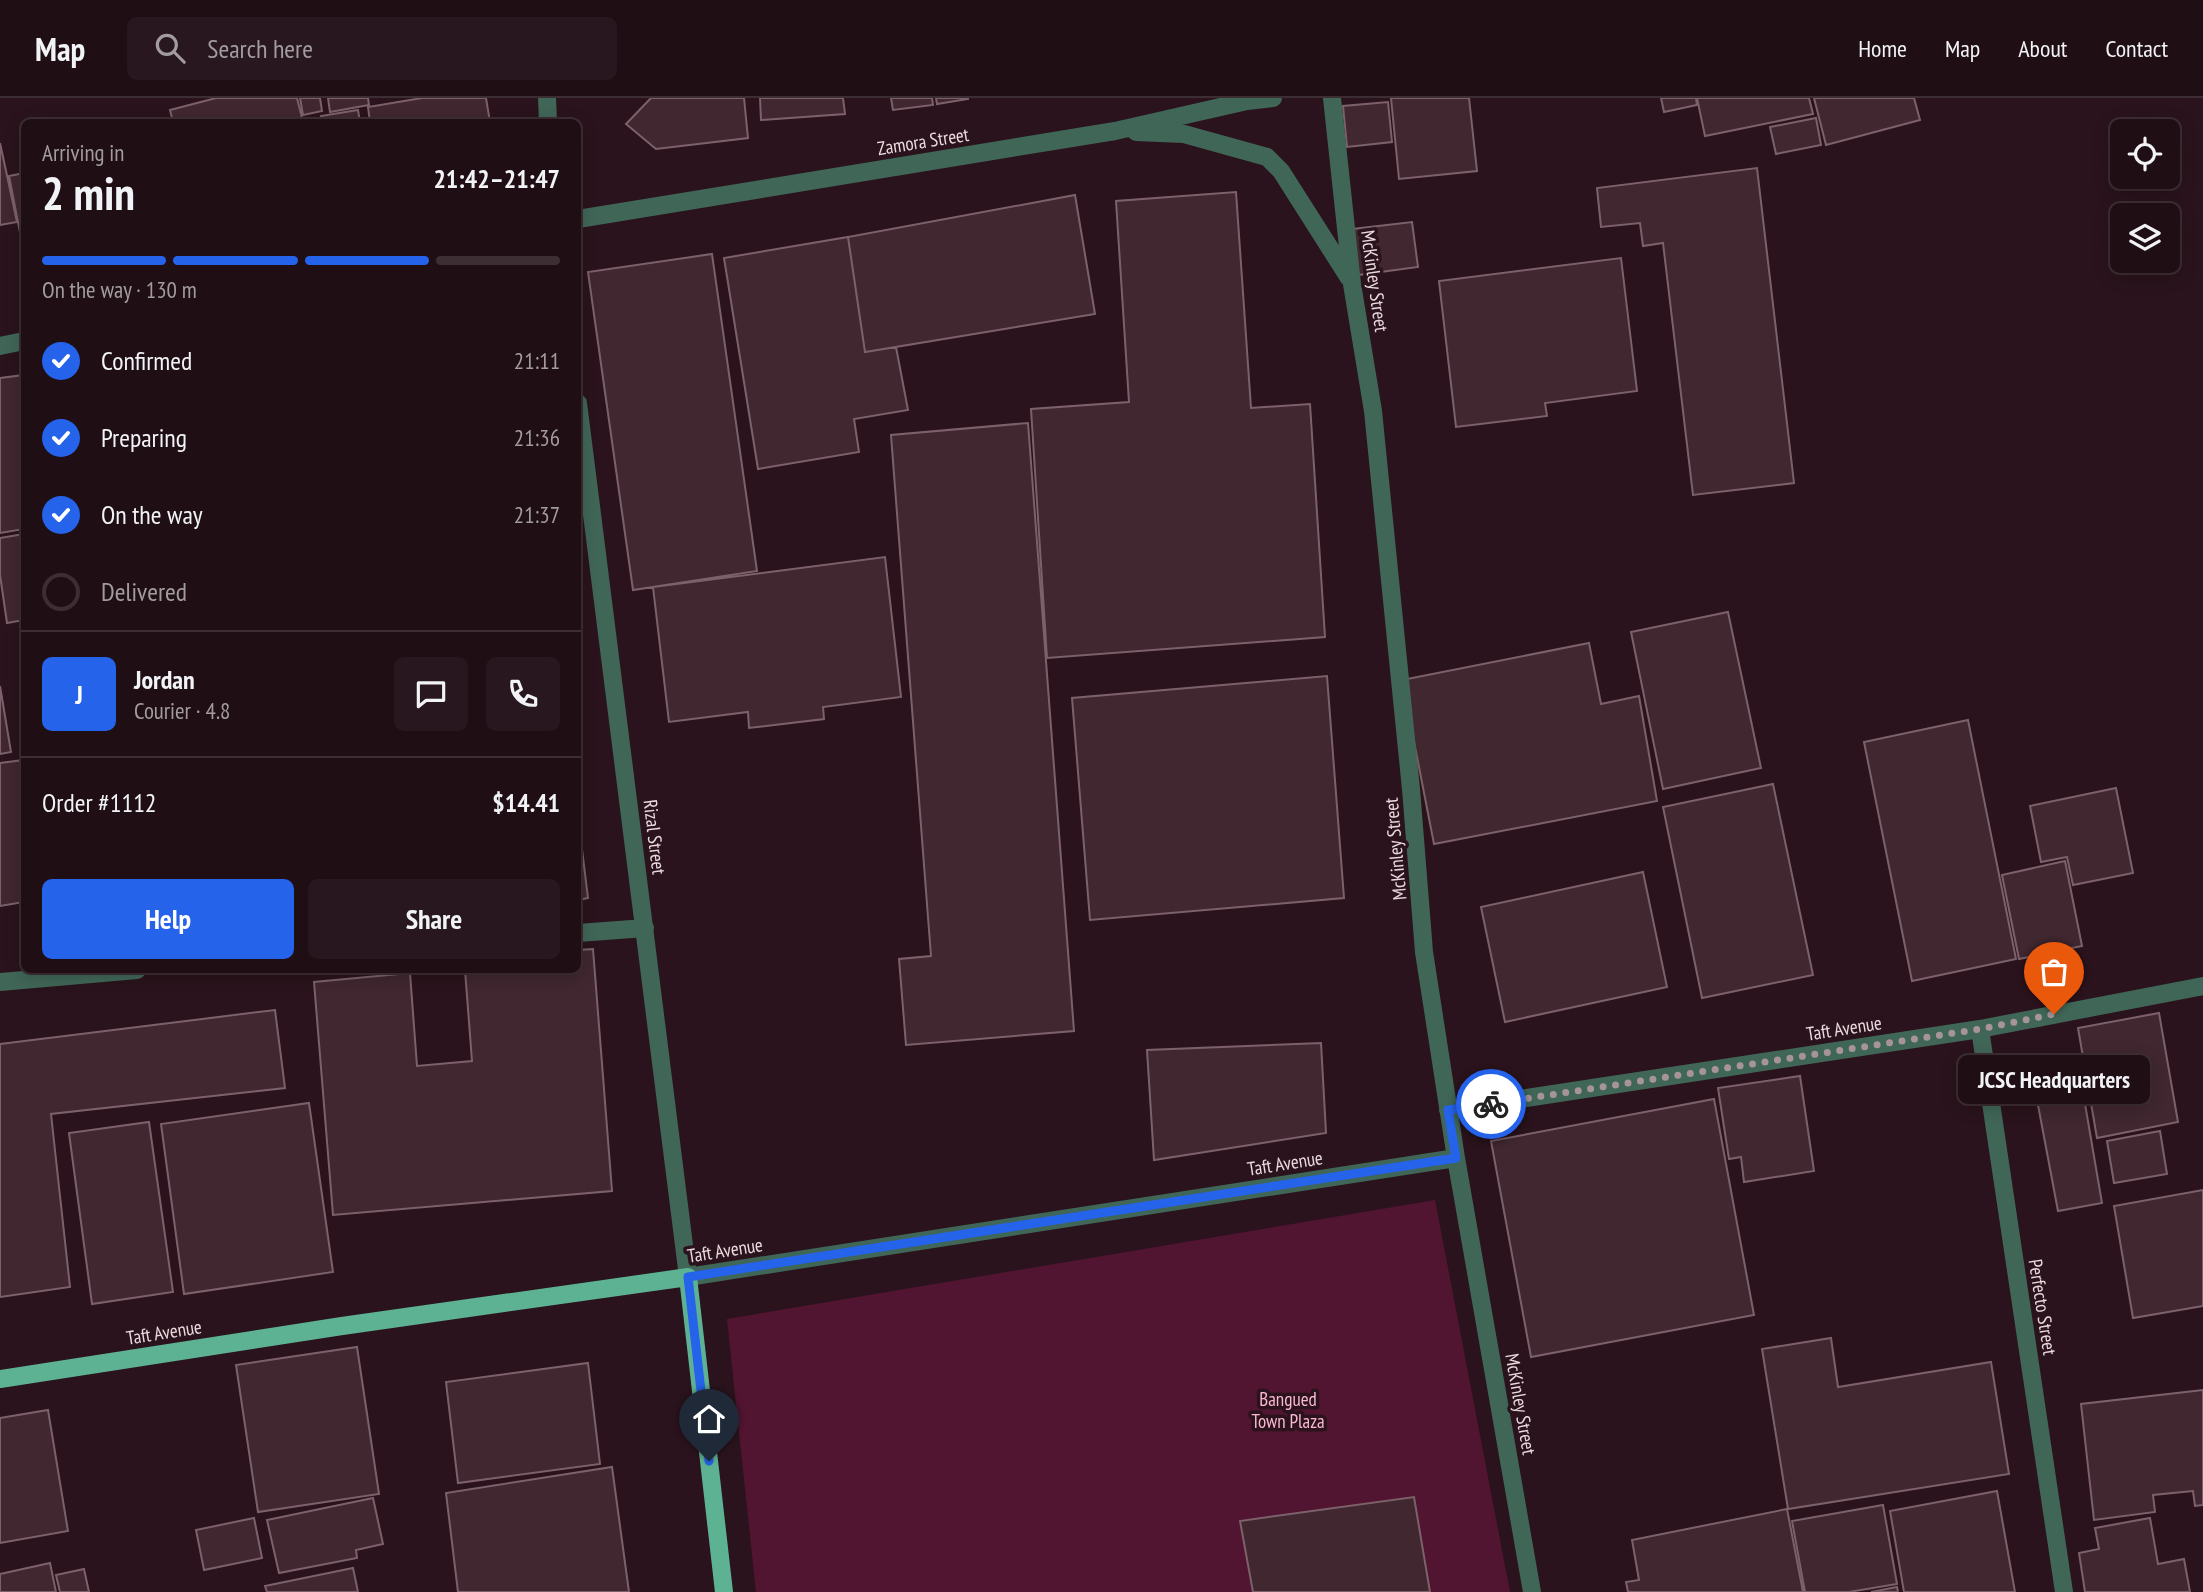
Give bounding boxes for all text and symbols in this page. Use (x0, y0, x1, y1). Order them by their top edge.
search box (127, 17, 617, 80)
text: Map (35, 27, 85, 70)
icon: search (151, 29, 189, 67)
text: Search here (207, 32, 313, 65)
text: Home (1858, 33, 1907, 64)
text: Map (1945, 33, 1980, 64)
text: About (2018, 33, 2067, 64)
text: Contact (2105, 33, 2168, 64)
map controls (2110, 119, 2180, 273)
button: locate (2110, 119, 2180, 189)
street label: Zamora Street (875, 122, 971, 160)
text: Arriving in (42, 138, 124, 167)
text: 21:42–21:47 (433, 162, 560, 195)
text: 2 min (42, 163, 135, 223)
button: layers (2110, 203, 2180, 273)
street label: McKinley Street (1356, 229, 1394, 334)
text: On the way · 130 m (42, 275, 197, 304)
icon: check (42, 342, 80, 380)
text: Confirmed (101, 344, 192, 377)
text: 21:11 (514, 346, 560, 375)
icon: check (42, 419, 80, 457)
text: Preparing (101, 421, 187, 454)
text: 21:36 (514, 423, 560, 452)
icon: check (42, 496, 80, 534)
text: On the way (101, 498, 203, 531)
text: 21:37 (514, 500, 560, 529)
text: Delivered (101, 575, 187, 608)
button: chat (394, 657, 468, 731)
button: phone (486, 657, 560, 731)
text: Jordan (134, 663, 195, 696)
text: J (75, 678, 83, 711)
text: Courier · 4.8 (134, 696, 230, 725)
text: Order #1112 (42, 786, 157, 819)
text: $14.41 (492, 786, 560, 819)
street label: McKinley Street (1379, 796, 1411, 901)
street label: Rizal Street (638, 798, 672, 877)
button: Help (42, 879, 294, 959)
button: Share (308, 879, 560, 959)
pin (2024, 942, 2084, 1014)
icon: bag (2035, 953, 2073, 991)
street label: Taft Avenue (1805, 1010, 1884, 1046)
callout: JCSC Headquarters (1958, 1056, 2150, 1105)
text: JCSC Headquarters (1978, 1065, 2130, 1094)
courier (1456, 1069, 1526, 1139)
icon: bike (1472, 1085, 1510, 1123)
street label: Taft Avenue (1246, 1145, 1325, 1181)
street label: Taft Avenue (686, 1232, 765, 1268)
street label: Perfecto Street (2024, 1257, 2063, 1357)
street label: Taft Avenue (125, 1314, 204, 1350)
street label: McKinley Street (1500, 1351, 1542, 1457)
park label: Bangued Town Plaza (1251, 1387, 1325, 1433)
pin (679, 1389, 739, 1461)
icon: home (690, 1400, 728, 1438)

